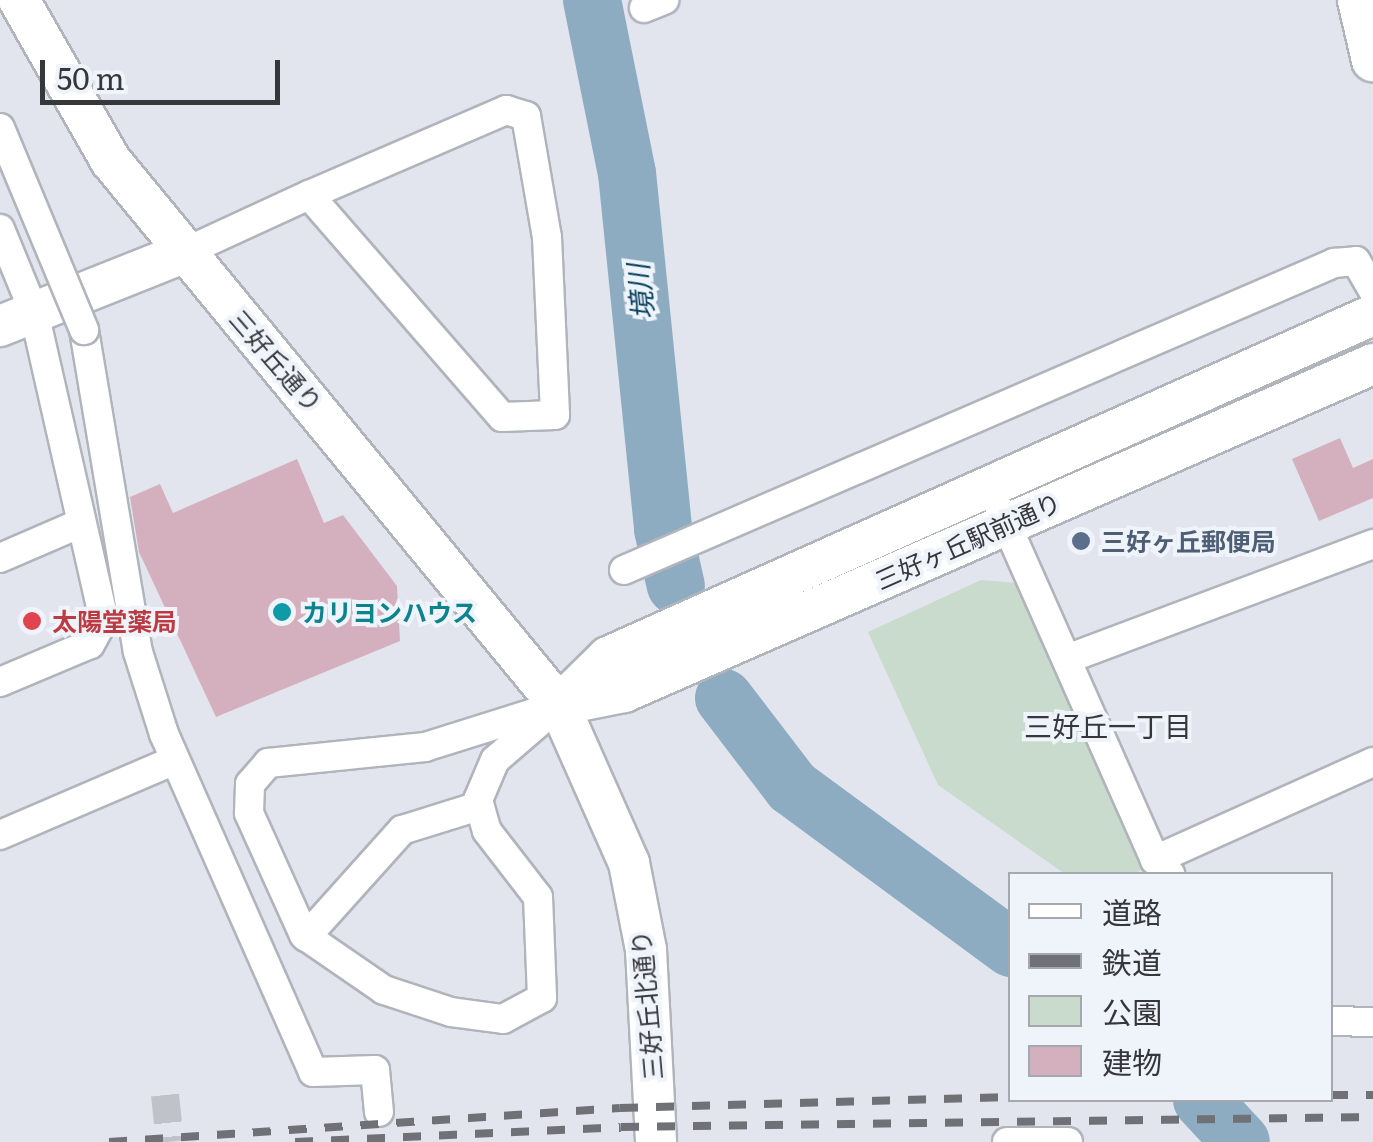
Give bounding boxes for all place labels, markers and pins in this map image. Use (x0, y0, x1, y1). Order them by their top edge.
place label: 三好ヶ丘郵便局 (1101, 526, 1276, 556)
marker: 三好ヶ丘郵便局 (1070, 530, 1092, 552)
place label: カリヨンハウス (302, 597, 477, 627)
marker: カリヨンハウス (271, 601, 293, 623)
place label: 太陽堂薬局 (52, 606, 177, 636)
marker: 太陽堂薬局 (21, 610, 43, 632)

